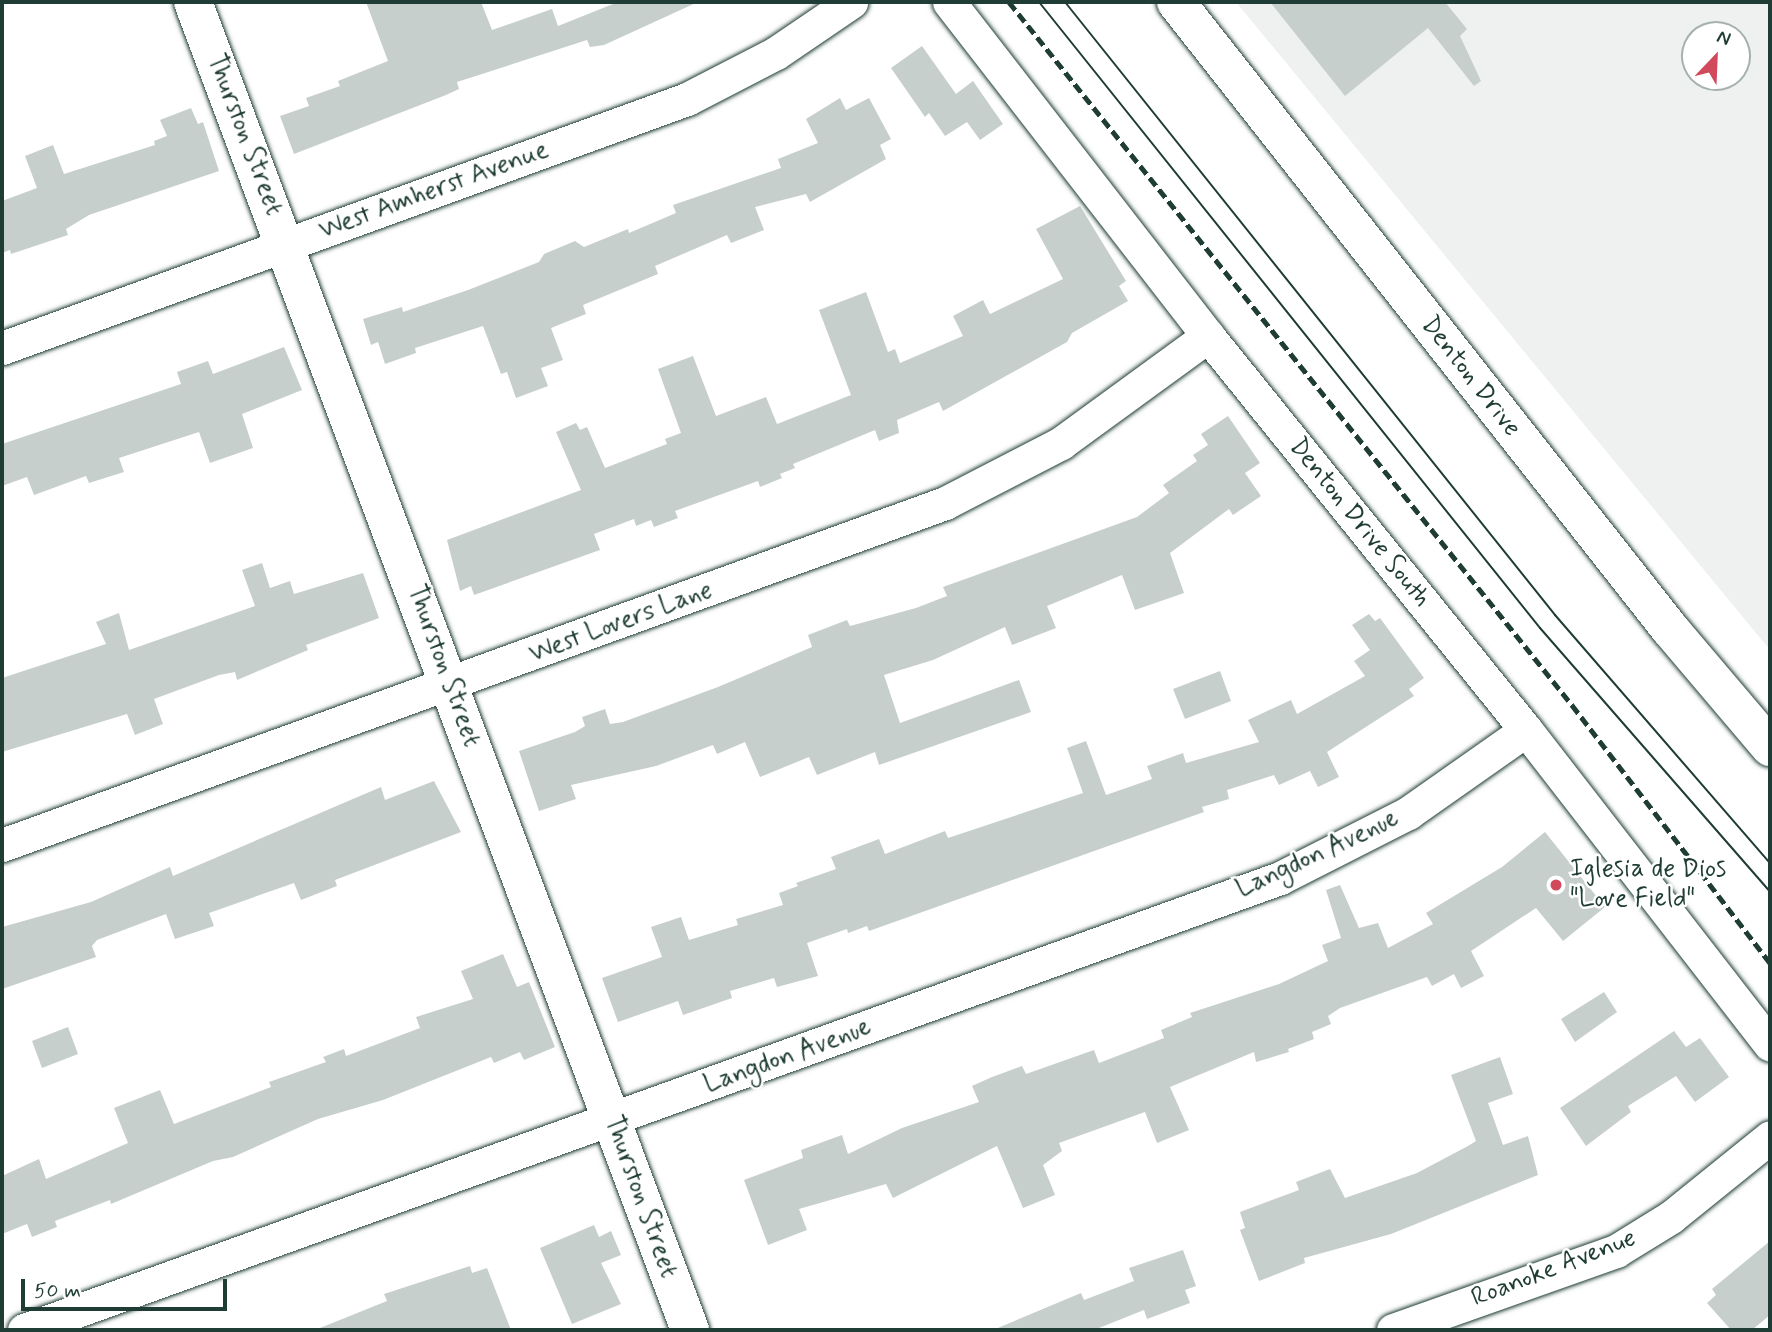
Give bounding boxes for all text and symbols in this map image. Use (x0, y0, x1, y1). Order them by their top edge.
north arrow (1681, 21, 1751, 91)
text: N (1713, 24, 1734, 52)
street label: Thurston Street (198, 48, 290, 222)
street label: West Amherst Avenue (315, 135, 553, 247)
street label: Denton Drive (1414, 311, 1526, 443)
street label: Denton Drive South (1282, 433, 1436, 613)
street label: West Lovers Lane (524, 575, 718, 671)
street label: Thurston Street (399, 579, 487, 753)
street label: Langdon Avenue (1229, 802, 1407, 908)
place label: Iglesia de Dios "Love Field" (1570, 854, 1729, 916)
marker: Iglesia de Dios "Love Field" (1548, 877, 1564, 893)
street label: Langdon Avenue (697, 1011, 879, 1103)
street label: Thurston Street (596, 1110, 684, 1284)
street label: Roanoke Avenue (1466, 1223, 1642, 1315)
scale bar (24, 1266, 231, 1310)
text: 50 m (34, 1277, 81, 1305)

